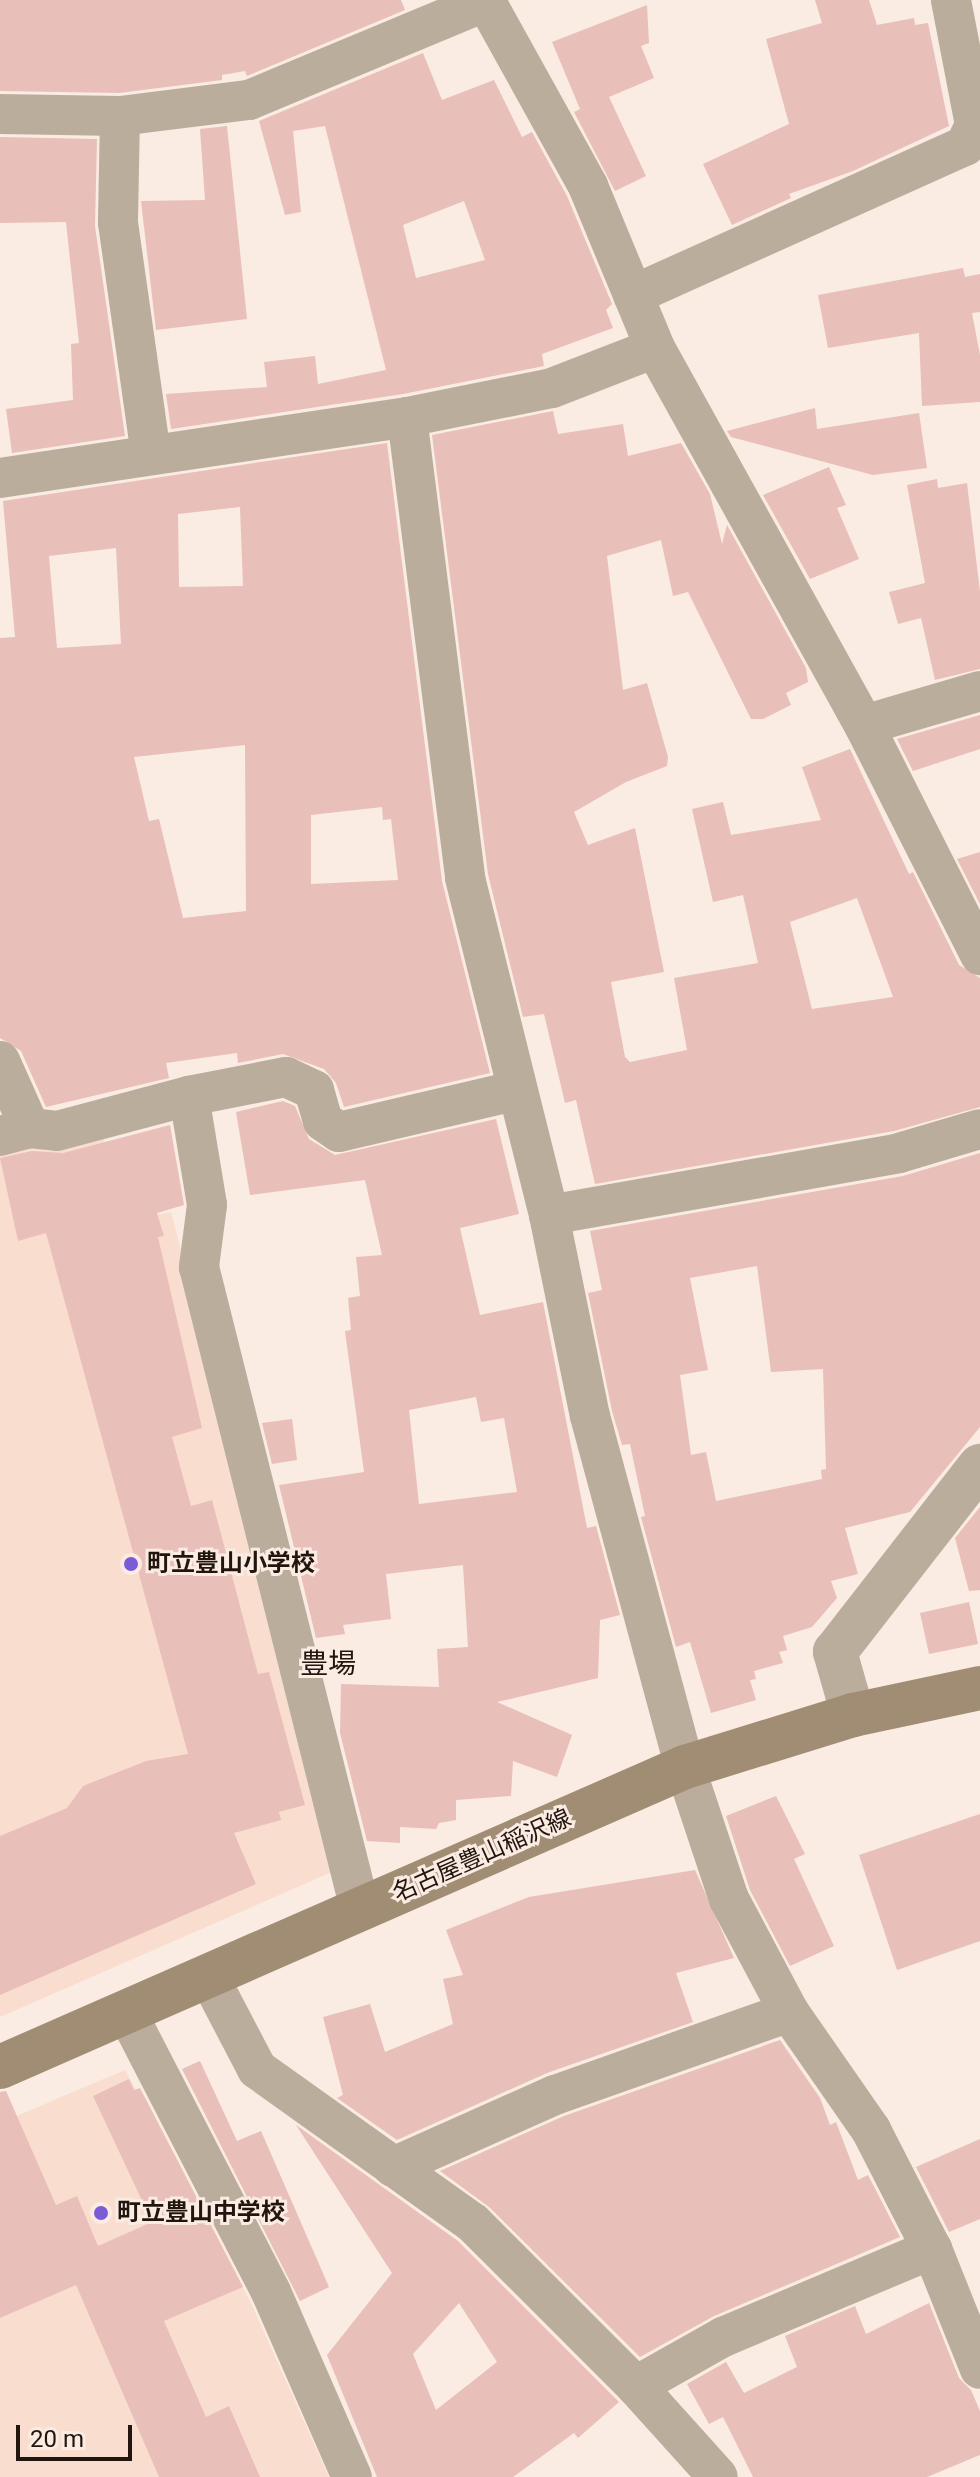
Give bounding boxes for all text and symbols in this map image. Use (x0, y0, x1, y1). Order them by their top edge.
place label: 町立豊山小学校 (147, 1550, 315, 1578)
marker: 町立豊山小学校 (122, 1555, 140, 1573)
district label: 豊場 (300, 1647, 356, 1681)
street label: 名古屋豊山稲沢線 (388, 1804, 576, 1908)
place label: 町立豊山中学校 (117, 2199, 285, 2227)
marker: 町立豊山中学校 (92, 2204, 110, 2222)
scale bar (20, 2409, 136, 2459)
text: 20 m (30, 2425, 84, 2453)

